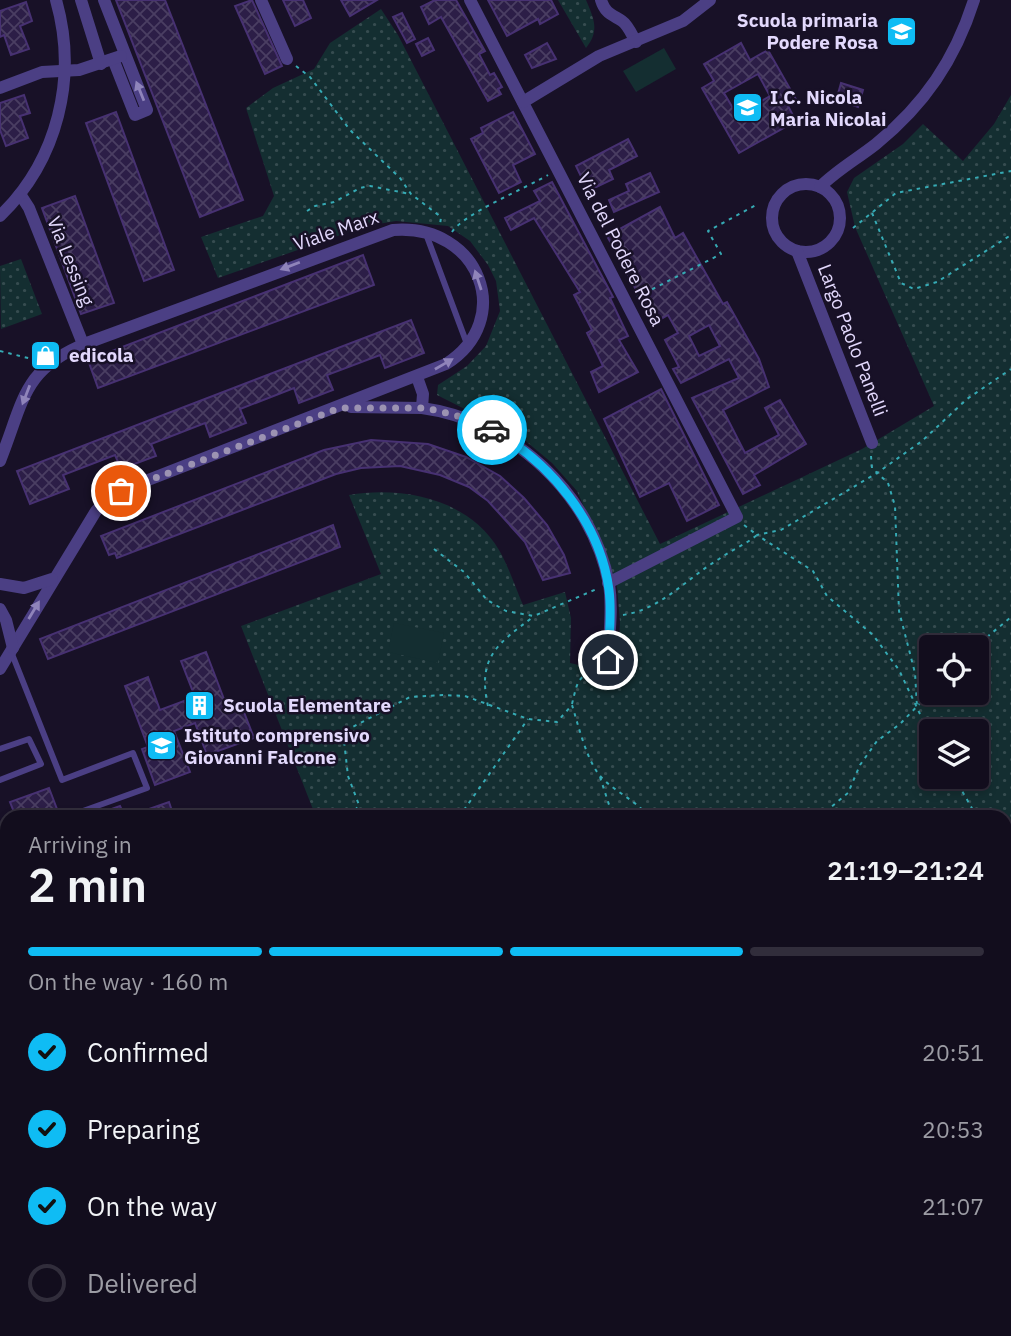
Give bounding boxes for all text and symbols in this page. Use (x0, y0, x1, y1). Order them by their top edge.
place label: Scuola primaria Podere Rosa (737, 8, 878, 54)
school or university icon: Scuola primaria Podere Rosa (884, 14, 918, 48)
one-way arrow (134, 81, 146, 101)
place label: I.C. Nicola Maria Nicolai (770, 85, 886, 131)
school or university icon: I.C. Nicola Maria Nicolai (730, 91, 764, 125)
street label: Via del Podere Rosa (572, 168, 670, 330)
street label: Viale Marx (290, 204, 382, 256)
street label: Via Lessing (42, 213, 100, 309)
street label: Largo Paolo Panelli (813, 260, 893, 420)
one-way arrow (279, 261, 300, 272)
one-way arrow (472, 269, 483, 290)
shop icon: edicola (29, 338, 63, 372)
place label: edicola (69, 343, 134, 367)
one-way arrow (435, 358, 454, 370)
one-way arrow (20, 385, 31, 406)
courier (457, 395, 527, 465)
icon: car (473, 411, 511, 449)
pin (91, 461, 151, 521)
icon: bag (102, 472, 140, 510)
one-way arrow (27, 601, 40, 620)
pin (578, 630, 638, 690)
map controls (919, 635, 989, 789)
button: locate (919, 635, 989, 705)
icon: home (589, 641, 627, 679)
building icon: Scuola Elementare (183, 688, 217, 722)
place label: Scuola Elementare (223, 693, 391, 717)
button: layers (919, 719, 989, 789)
place label: Istituto comprensivo Giovanni Falcone (184, 723, 370, 769)
school or university icon: Istituto comprensivo Giovanni Falcone (144, 729, 178, 763)
text: Arriving in (28, 829, 132, 859)
text: 21:19–21:24 (827, 853, 984, 887)
text: 2 min (28, 855, 147, 915)
text: On the way · 160 m (28, 966, 228, 996)
icon: check (28, 1033, 66, 1071)
text: Confirmed (87, 1035, 209, 1069)
text: 20:51 (922, 1037, 984, 1067)
icon: check (28, 1110, 66, 1148)
text: Preparing (87, 1112, 200, 1146)
text: 20:53 (922, 1114, 984, 1144)
icon: check (28, 1187, 66, 1225)
text: On the way (87, 1189, 217, 1223)
text: 21:07 (922, 1191, 984, 1221)
text: Delivered (87, 1266, 198, 1300)

